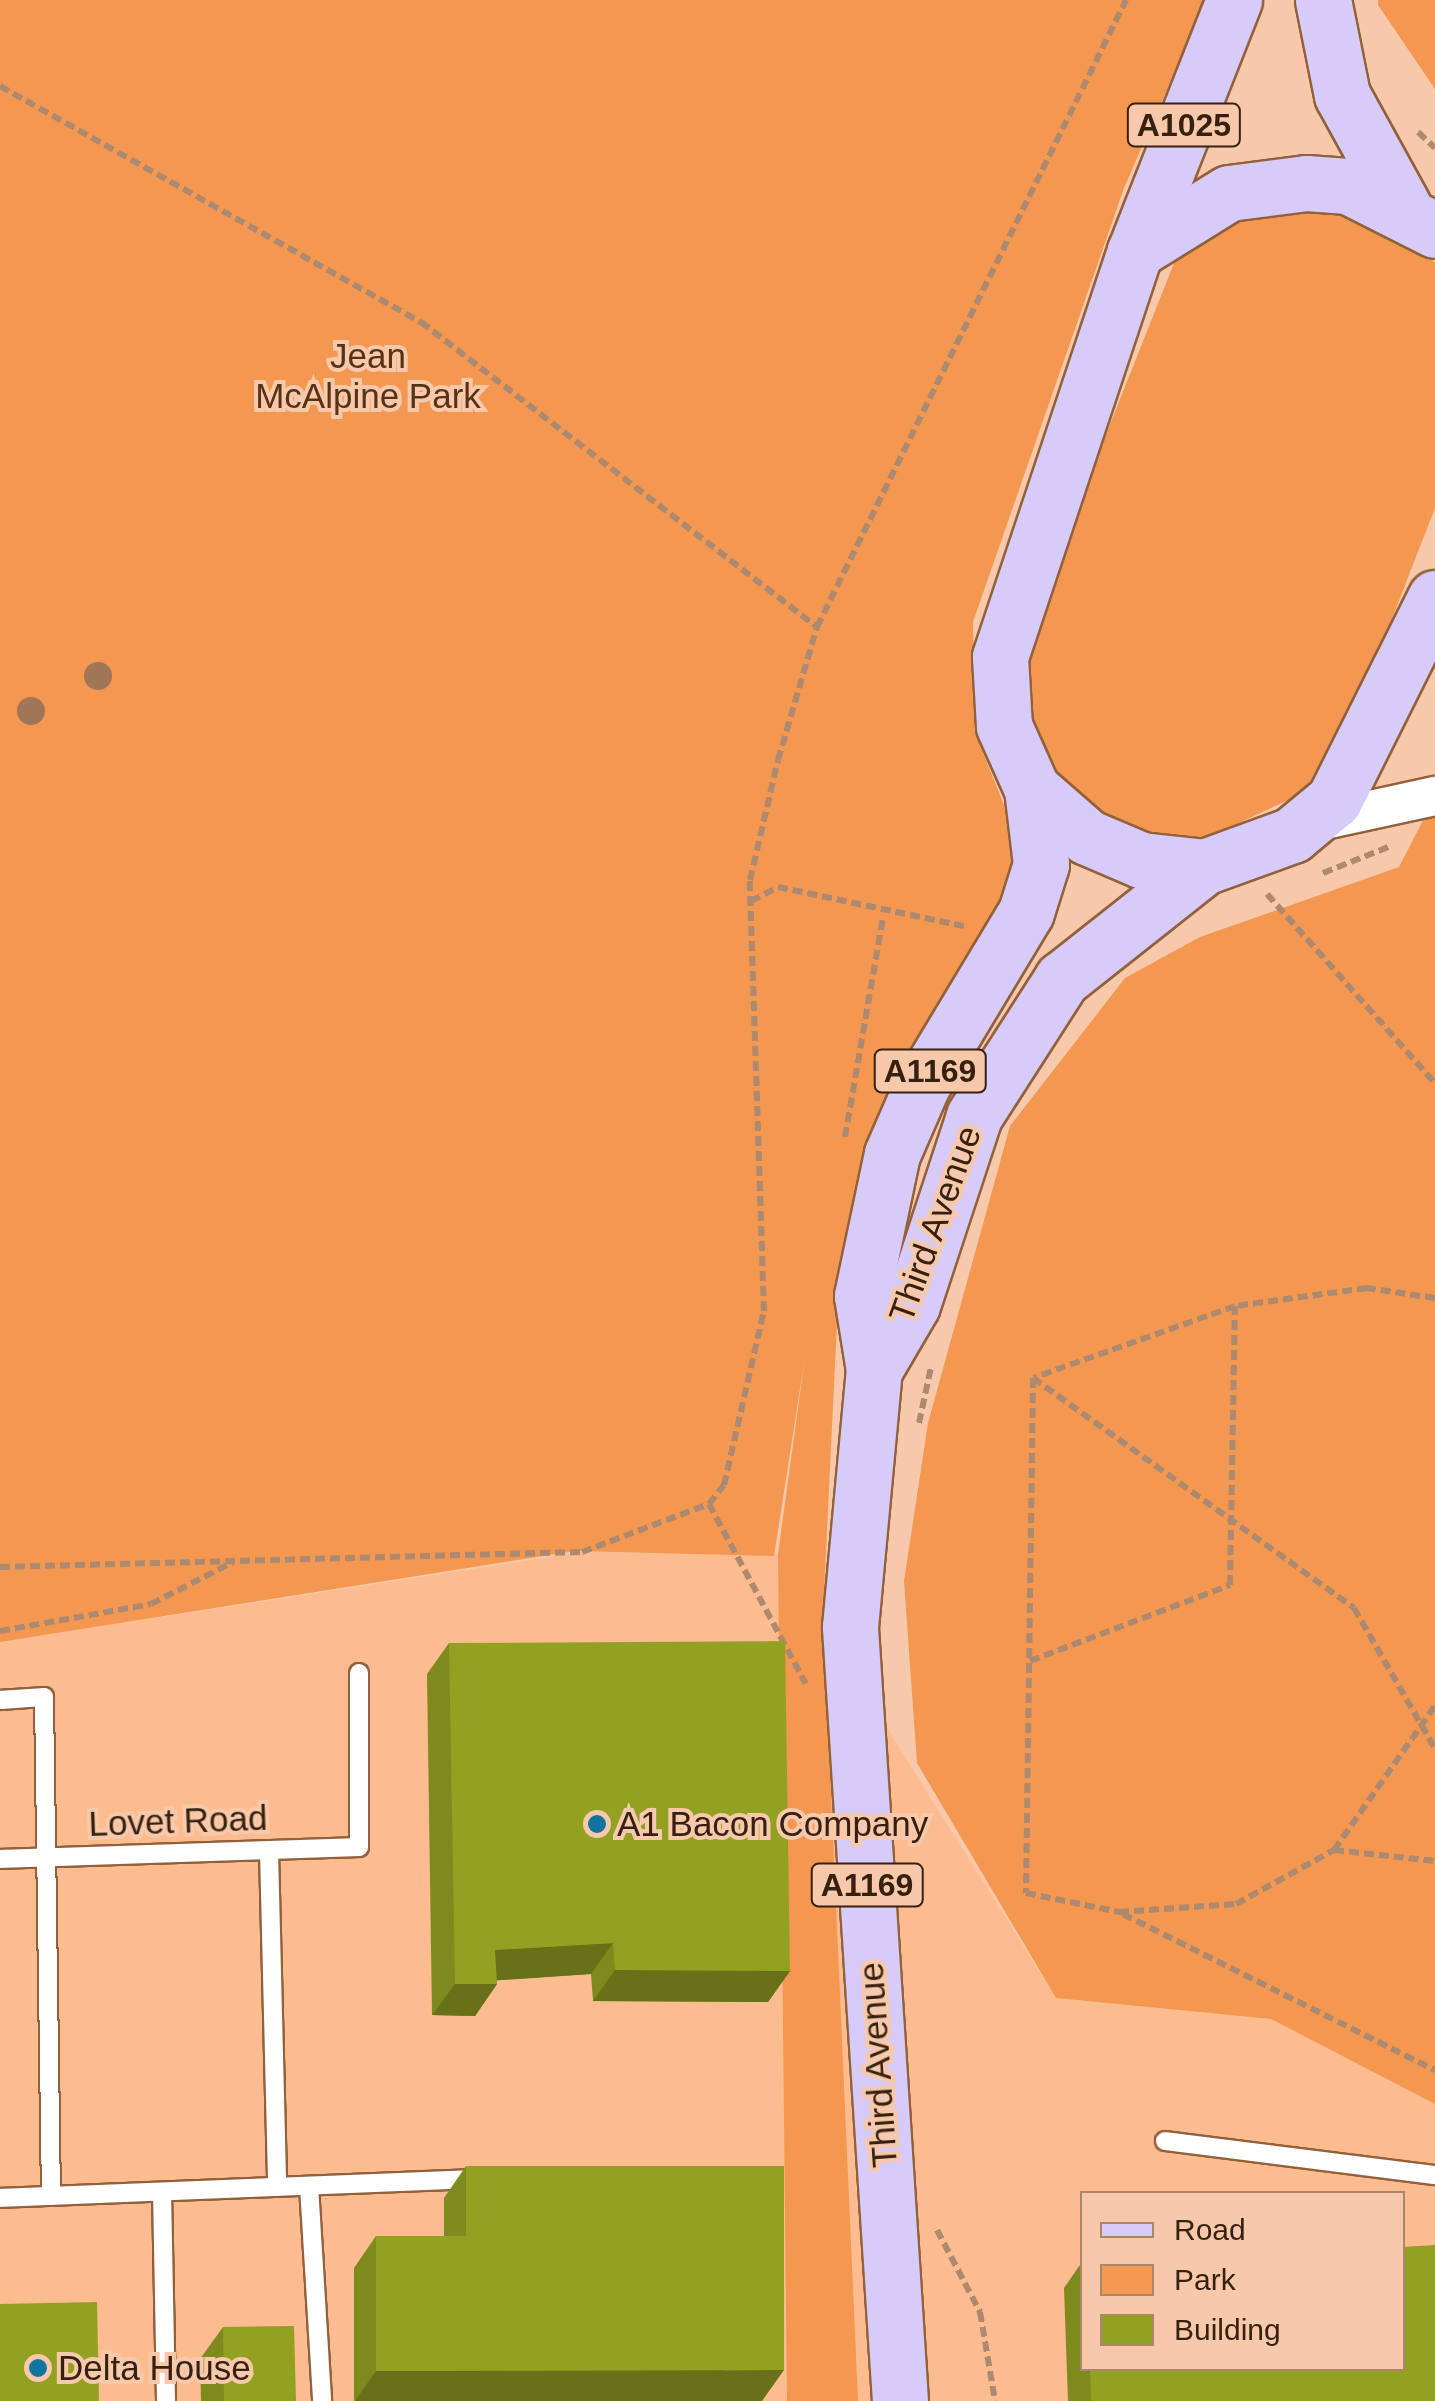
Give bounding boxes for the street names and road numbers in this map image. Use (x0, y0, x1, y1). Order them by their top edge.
road number: A1025 (1126, 98, 1242, 152)
road number: A1169 (872, 1044, 988, 1098)
street label: Third Avenue (880, 1119, 990, 1329)
street label: Lovet Road (88, 1797, 268, 1845)
road number: A1169 (810, 1858, 924, 1912)
street label: Third Avenue (850, 1960, 906, 2170)

